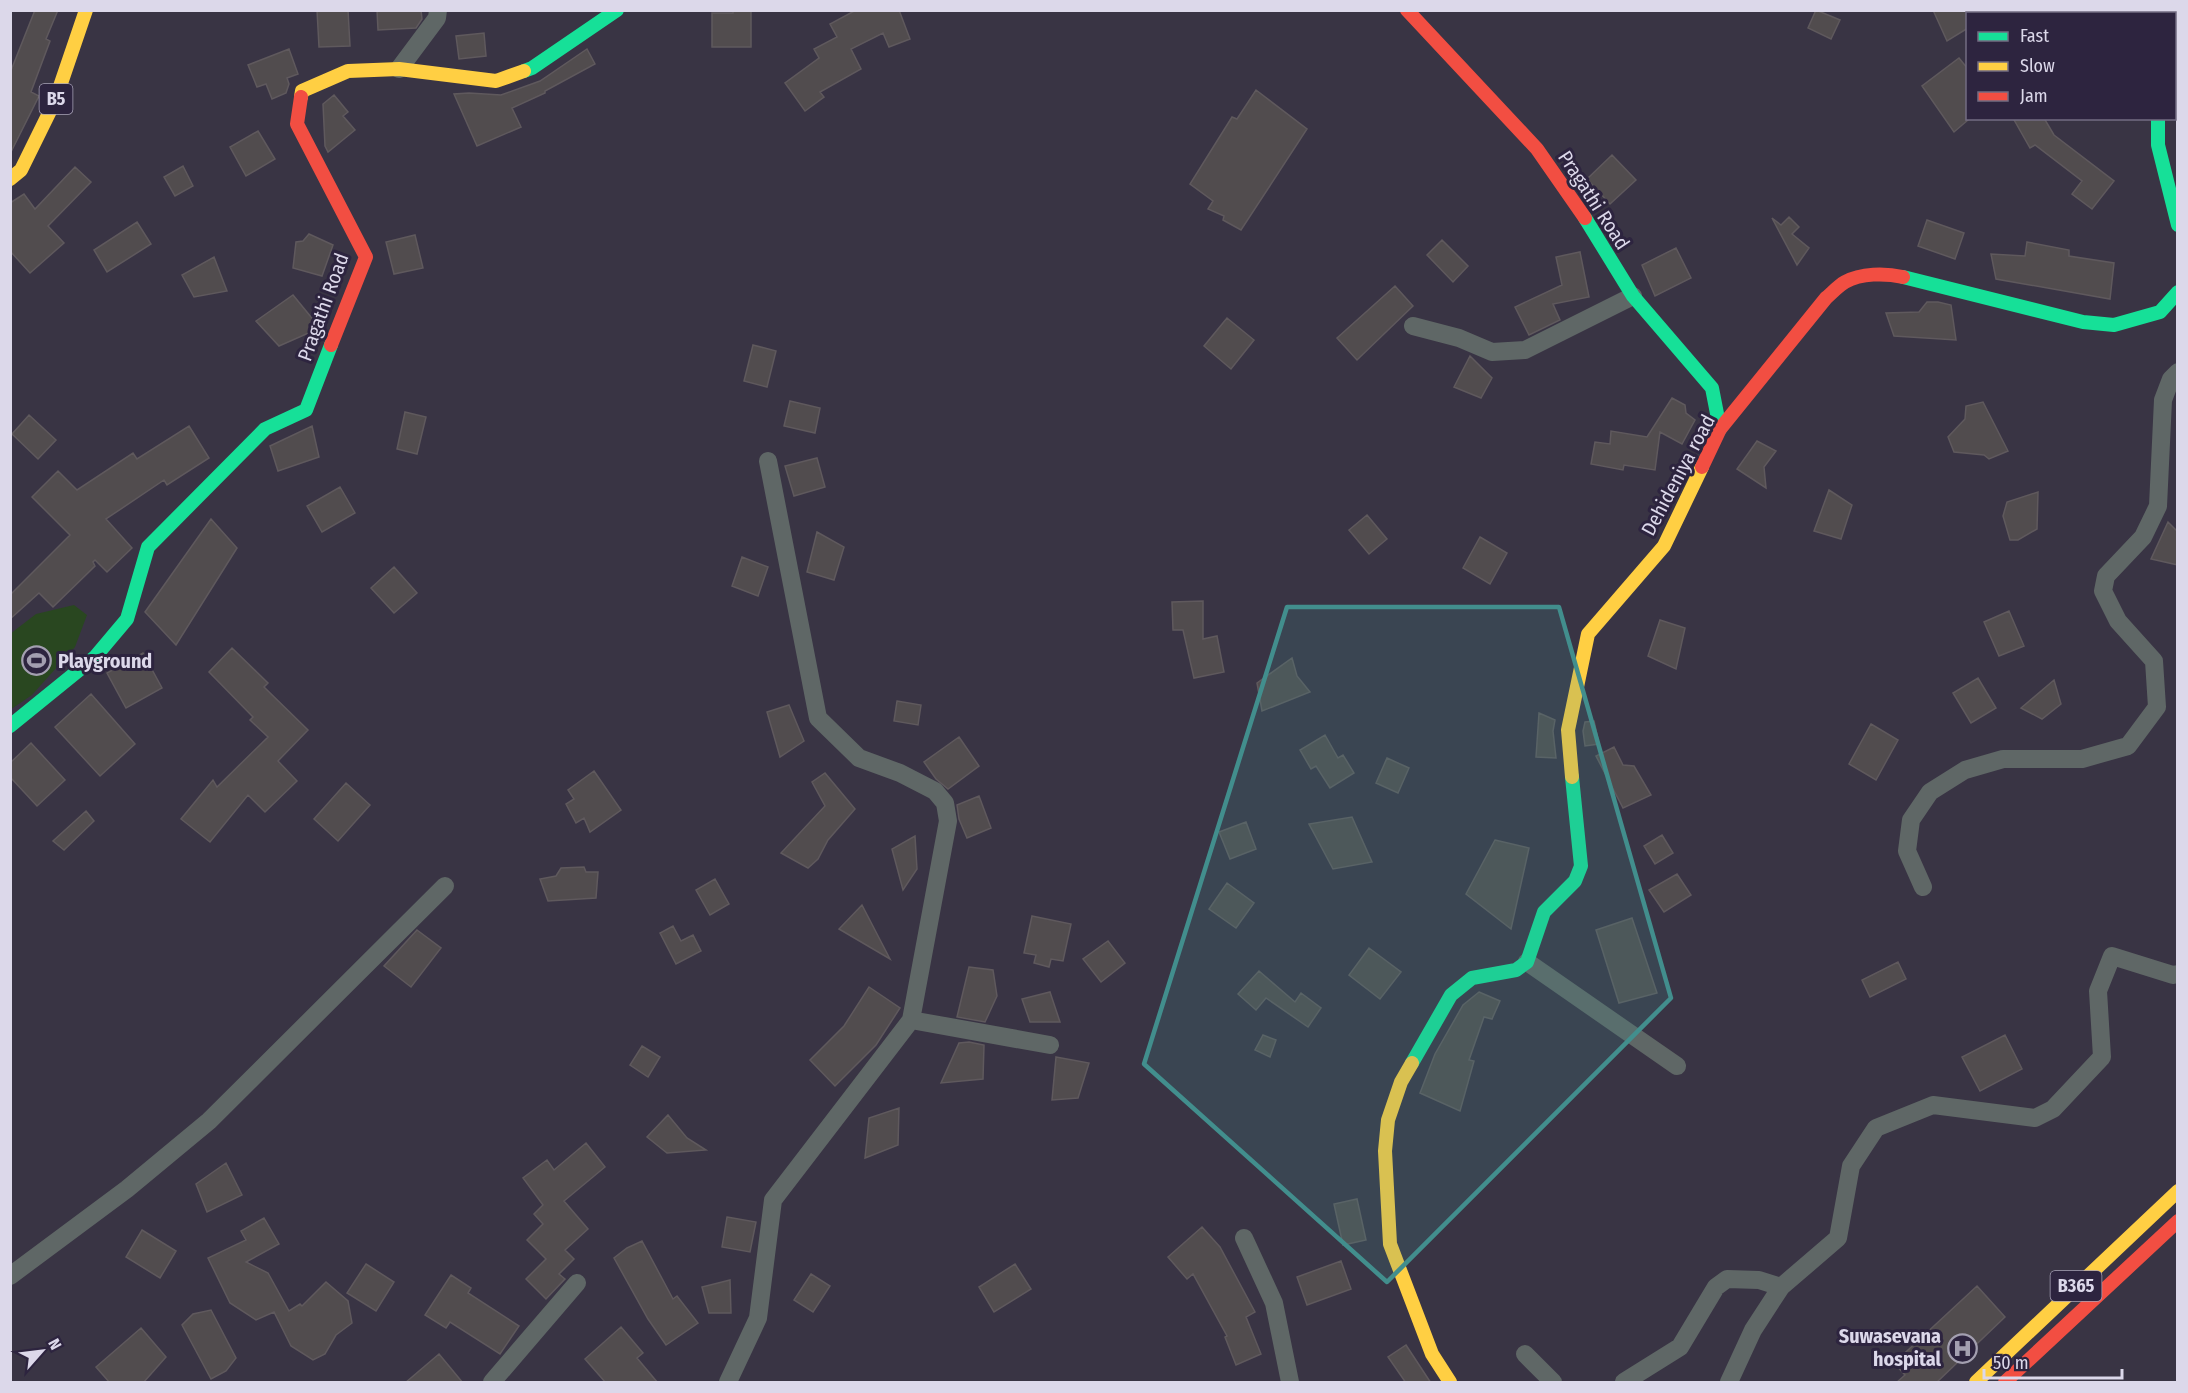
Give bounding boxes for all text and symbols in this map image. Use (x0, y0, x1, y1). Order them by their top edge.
legend (1966, 12, 2176, 120)
text: Fast (2020, 25, 2049, 47)
text: Slow (2020, 55, 2055, 77)
road number: B5 (40, 84, 72, 114)
text: Jam (2020, 85, 2048, 107)
street label: Pragathi Road (1553, 146, 1635, 254)
street label: Pragathi Road (292, 250, 354, 364)
street label: Dehideniya road (1636, 410, 1720, 540)
sports icon: Playground (21, 645, 53, 677)
place label: Playground (58, 649, 152, 673)
road number: B365 (2050, 1271, 2102, 1301)
north arrow (12, 1321, 72, 1381)
place label: Suwasevana hospital (1839, 1324, 1942, 1371)
hospital icon: Suwasevana hospital (1946, 1332, 1978, 1364)
text: N (44, 1335, 65, 1353)
scale bar (1984, 1342, 2122, 1380)
text: 50 m (1993, 1352, 2029, 1374)

